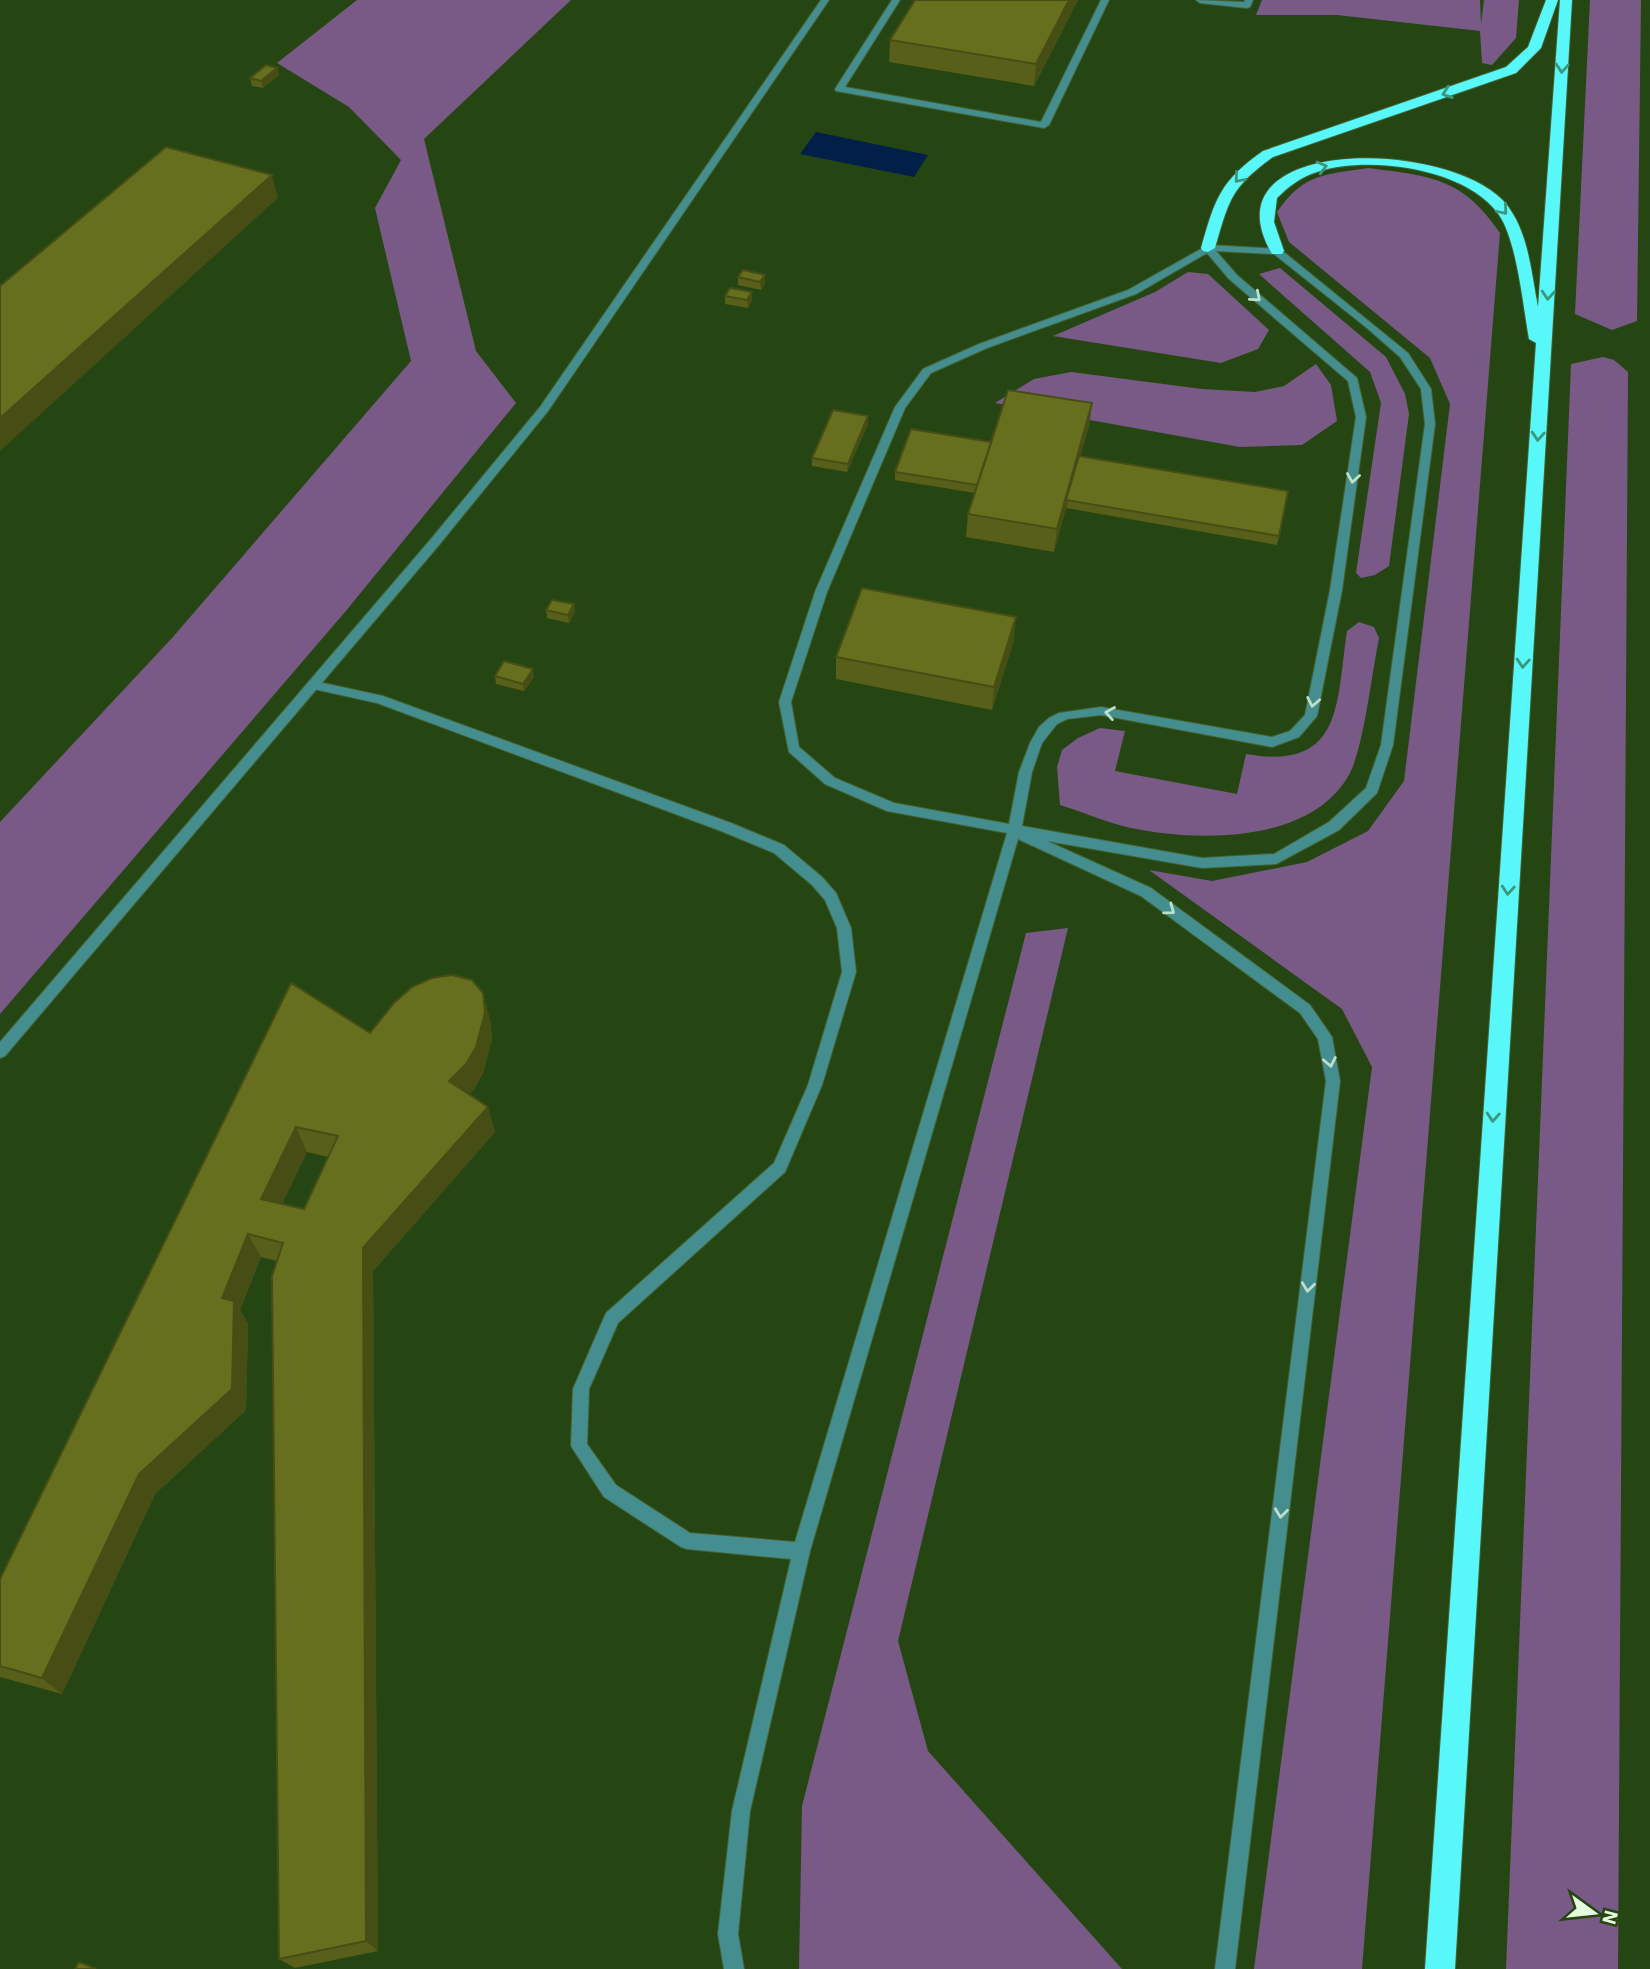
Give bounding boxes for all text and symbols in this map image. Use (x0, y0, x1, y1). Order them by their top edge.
one-way arrow (1555, 63, 1570, 74)
one-way arrow (1441, 85, 1454, 99)
one-way arrow (1316, 161, 1328, 175)
one-way arrow (1235, 170, 1247, 183)
one-way arrow (1494, 202, 1507, 215)
one-way arrow (1248, 289, 1261, 301)
one-way arrow (1540, 290, 1555, 301)
one-way arrow (1531, 431, 1546, 442)
one-way arrow (1346, 472, 1361, 484)
one-way arrow (1516, 658, 1531, 669)
one-way arrow (1306, 696, 1321, 708)
one-way arrow (1105, 706, 1116, 721)
one-way arrow (1501, 885, 1516, 896)
one-way arrow (1162, 902, 1175, 914)
one-way arrow (1322, 1056, 1337, 1068)
one-way arrow (1485, 1112, 1500, 1123)
one-way arrow (1301, 1282, 1316, 1293)
one-way arrow (1273, 1507, 1288, 1519)
north arrow (1559, 1878, 1629, 1948)
text: N (1597, 1908, 1624, 1927)

